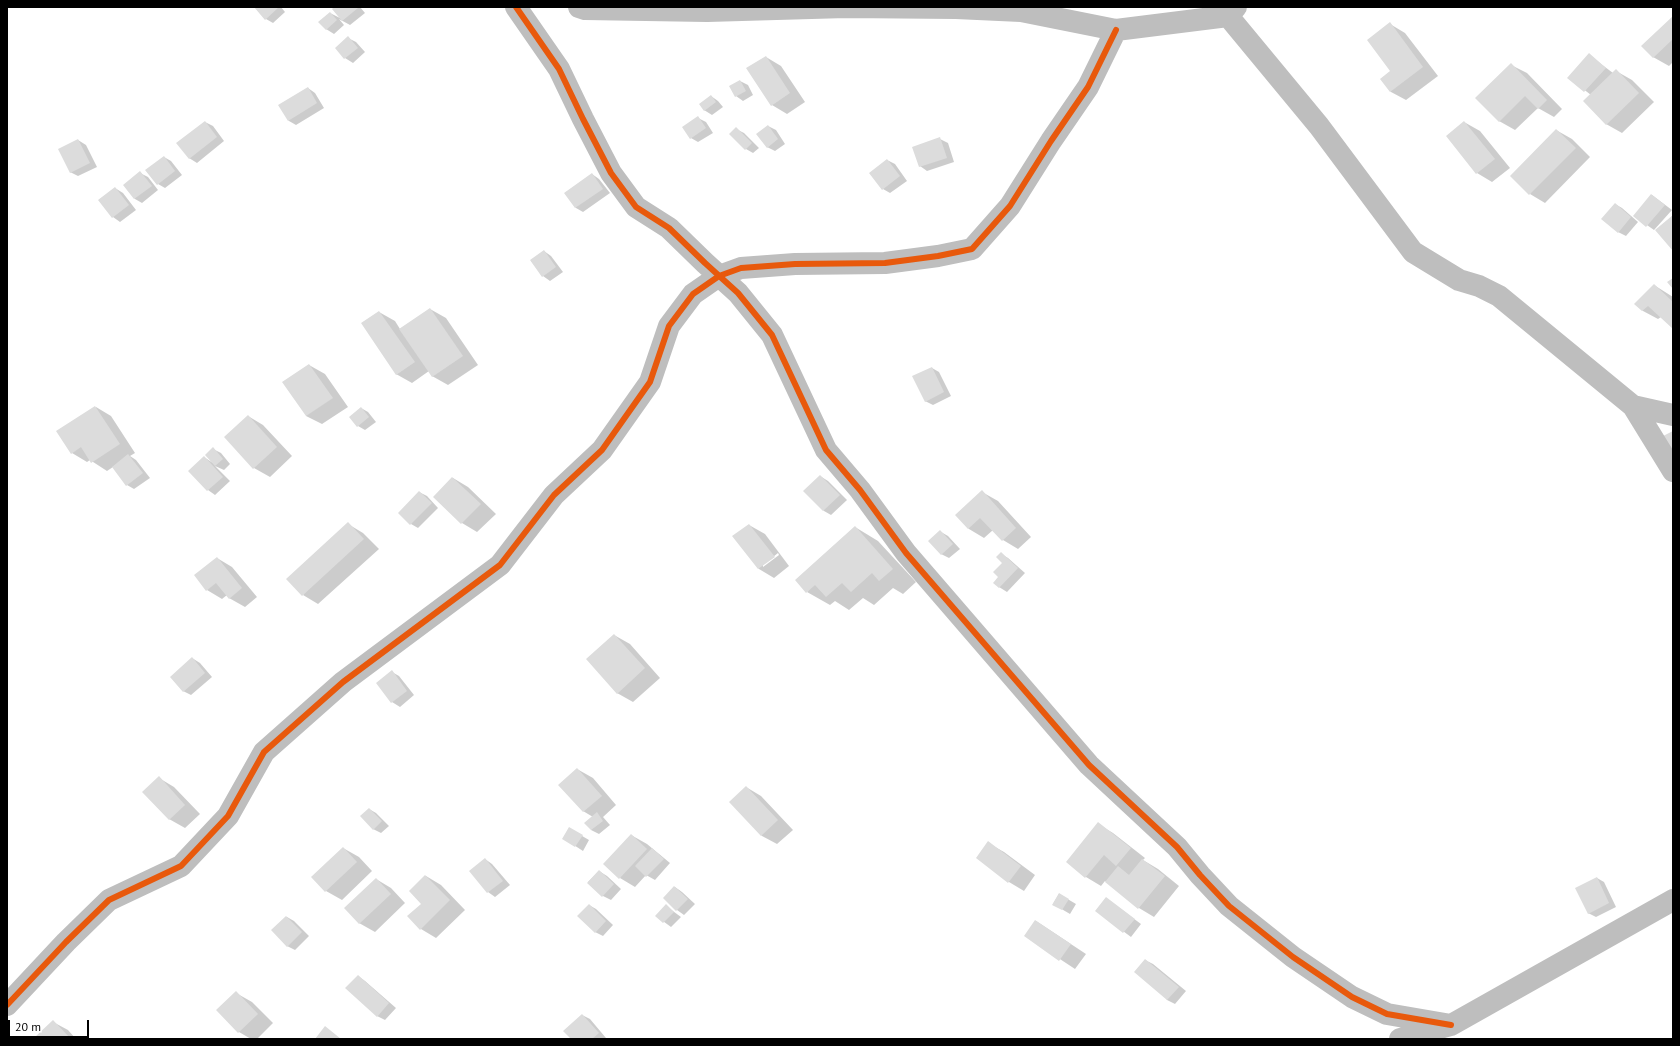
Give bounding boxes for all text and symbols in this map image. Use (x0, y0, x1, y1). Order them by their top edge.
scale bar (10, 1012, 91, 1038)
text: 20 m (15, 1019, 41, 1034)

